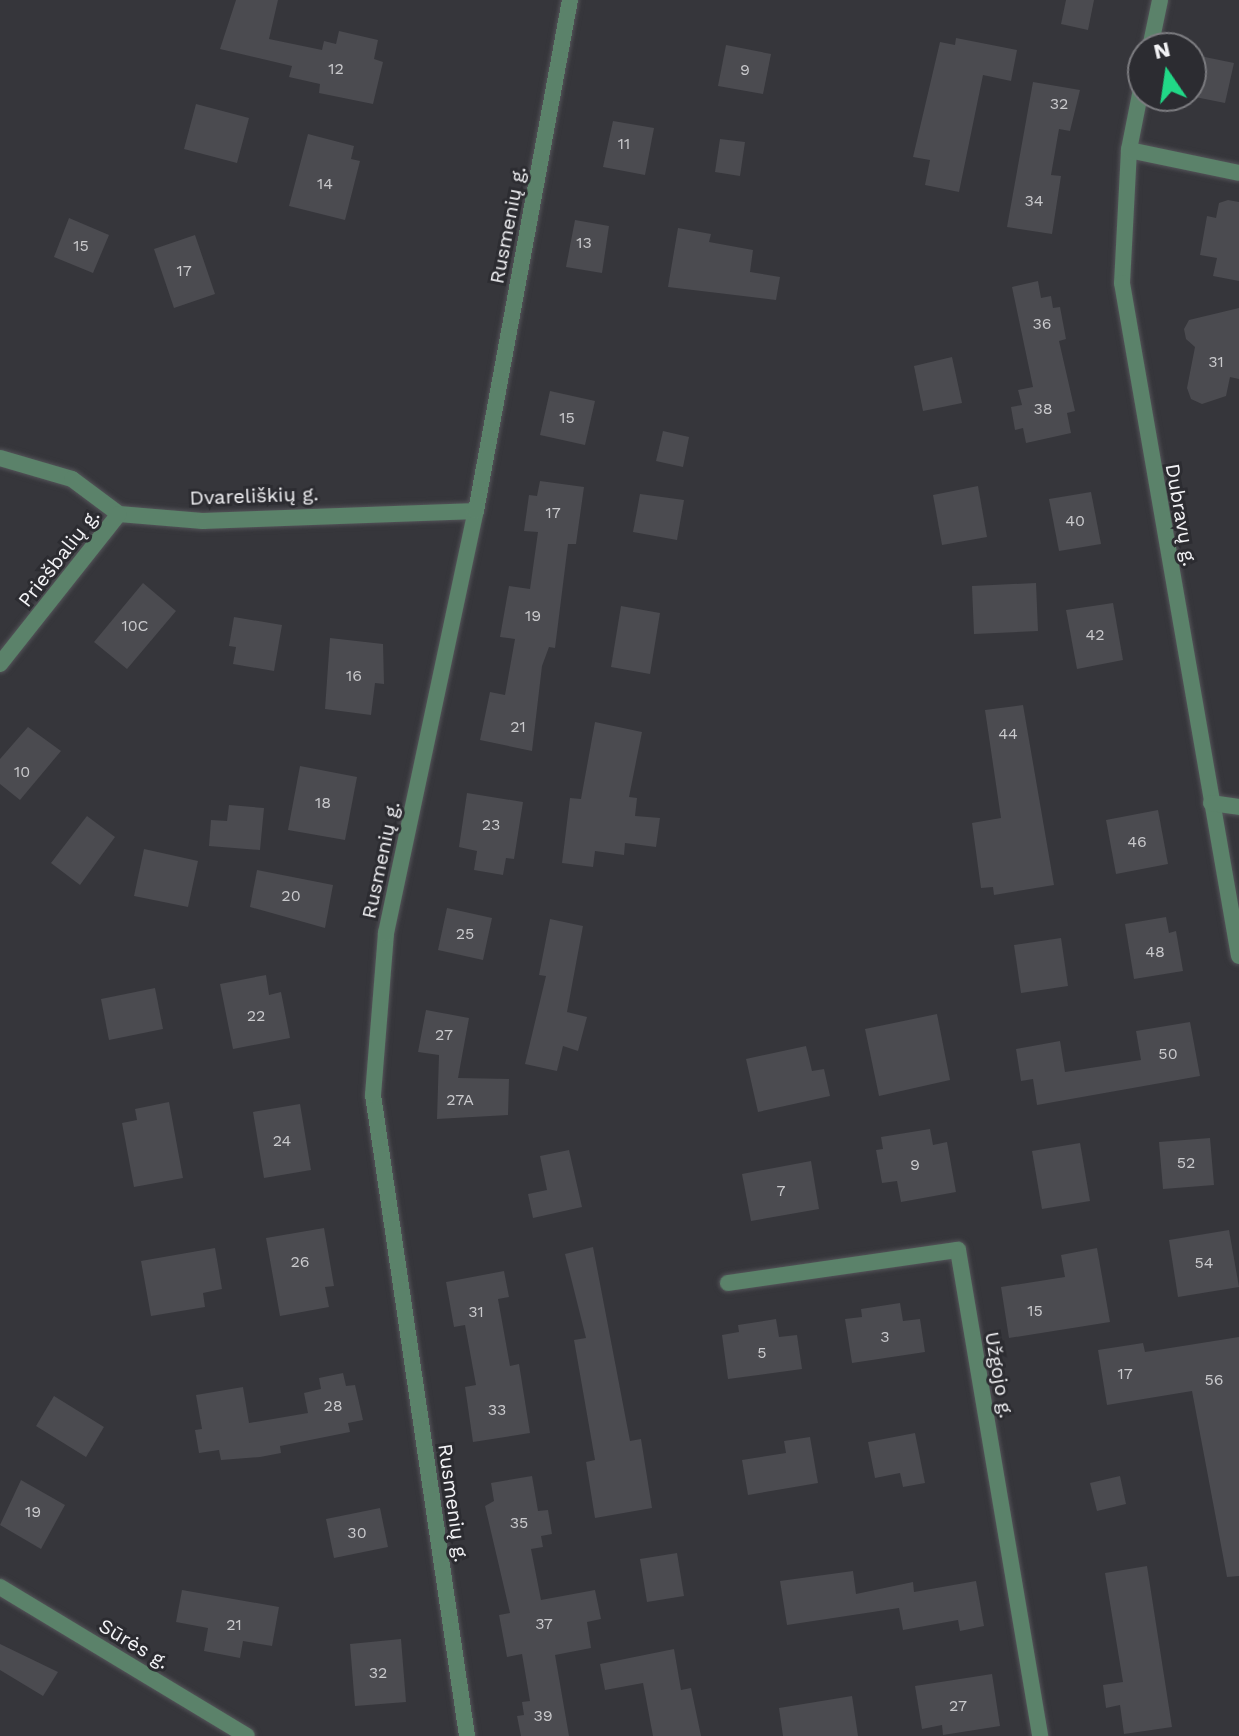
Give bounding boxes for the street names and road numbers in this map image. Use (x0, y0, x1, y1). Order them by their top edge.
street label: Rusmenių g. (485, 164, 531, 286)
street label: Dubravų g. (1160, 462, 1202, 568)
street label: Dvareliškių g. (189, 482, 319, 510)
street label: Priešbalių g. (13, 504, 105, 612)
street label: Rusmenių g. (357, 799, 405, 921)
street label: Užgojo g. (980, 1330, 1018, 1420)
street label: Rusmenių g. (433, 1442, 473, 1564)
street label: Sūrės g. (94, 1614, 174, 1674)

